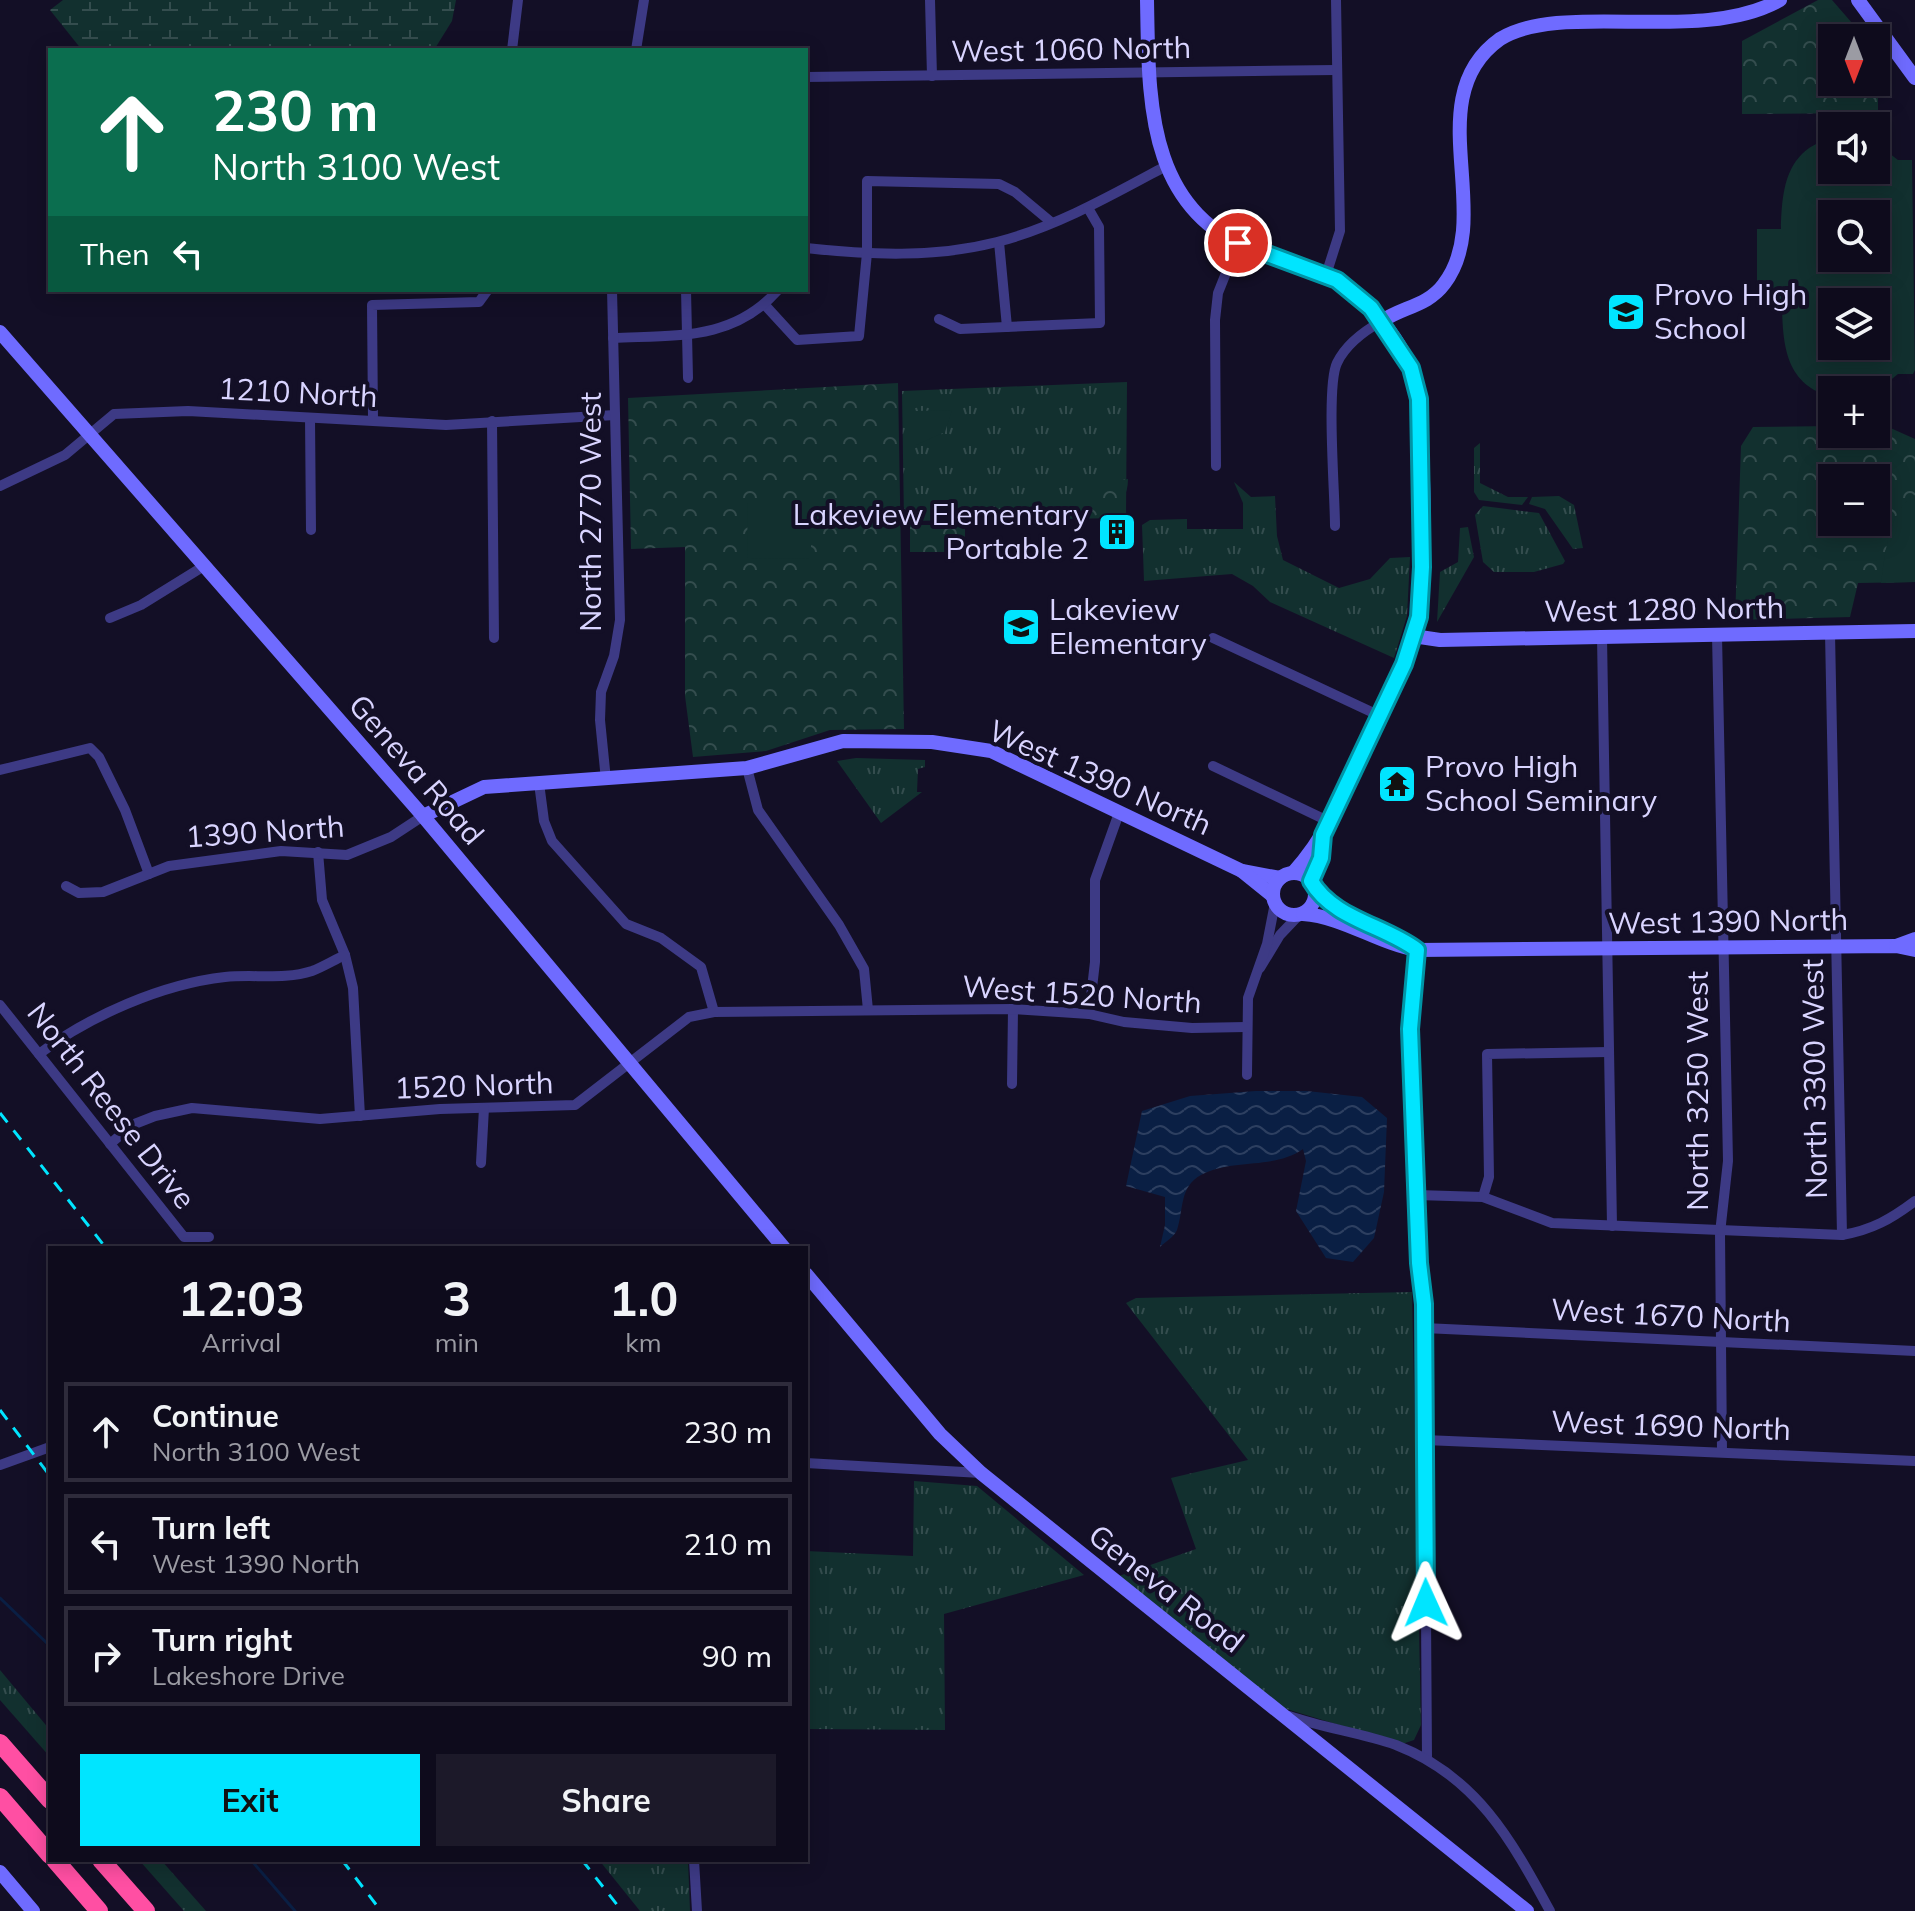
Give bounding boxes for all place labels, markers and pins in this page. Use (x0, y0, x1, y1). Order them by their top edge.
pin (1204, 209, 1272, 277)
place label: Provo High School (1654, 275, 1807, 347)
school or university icon: Provo High School (1605, 291, 1647, 333)
place label: Lakeview Elementary Portable 2 (793, 495, 1089, 567)
building icon: Lakeview Elementary Portable 2 (1096, 511, 1138, 553)
place label: Lakeview Elementary (1049, 590, 1207, 662)
school or university icon: Lakeview Elementary (1000, 606, 1042, 648)
place label: Provo High School Seminary (1425, 747, 1657, 819)
temple icon: Provo High School Seminary (1376, 763, 1418, 805)

